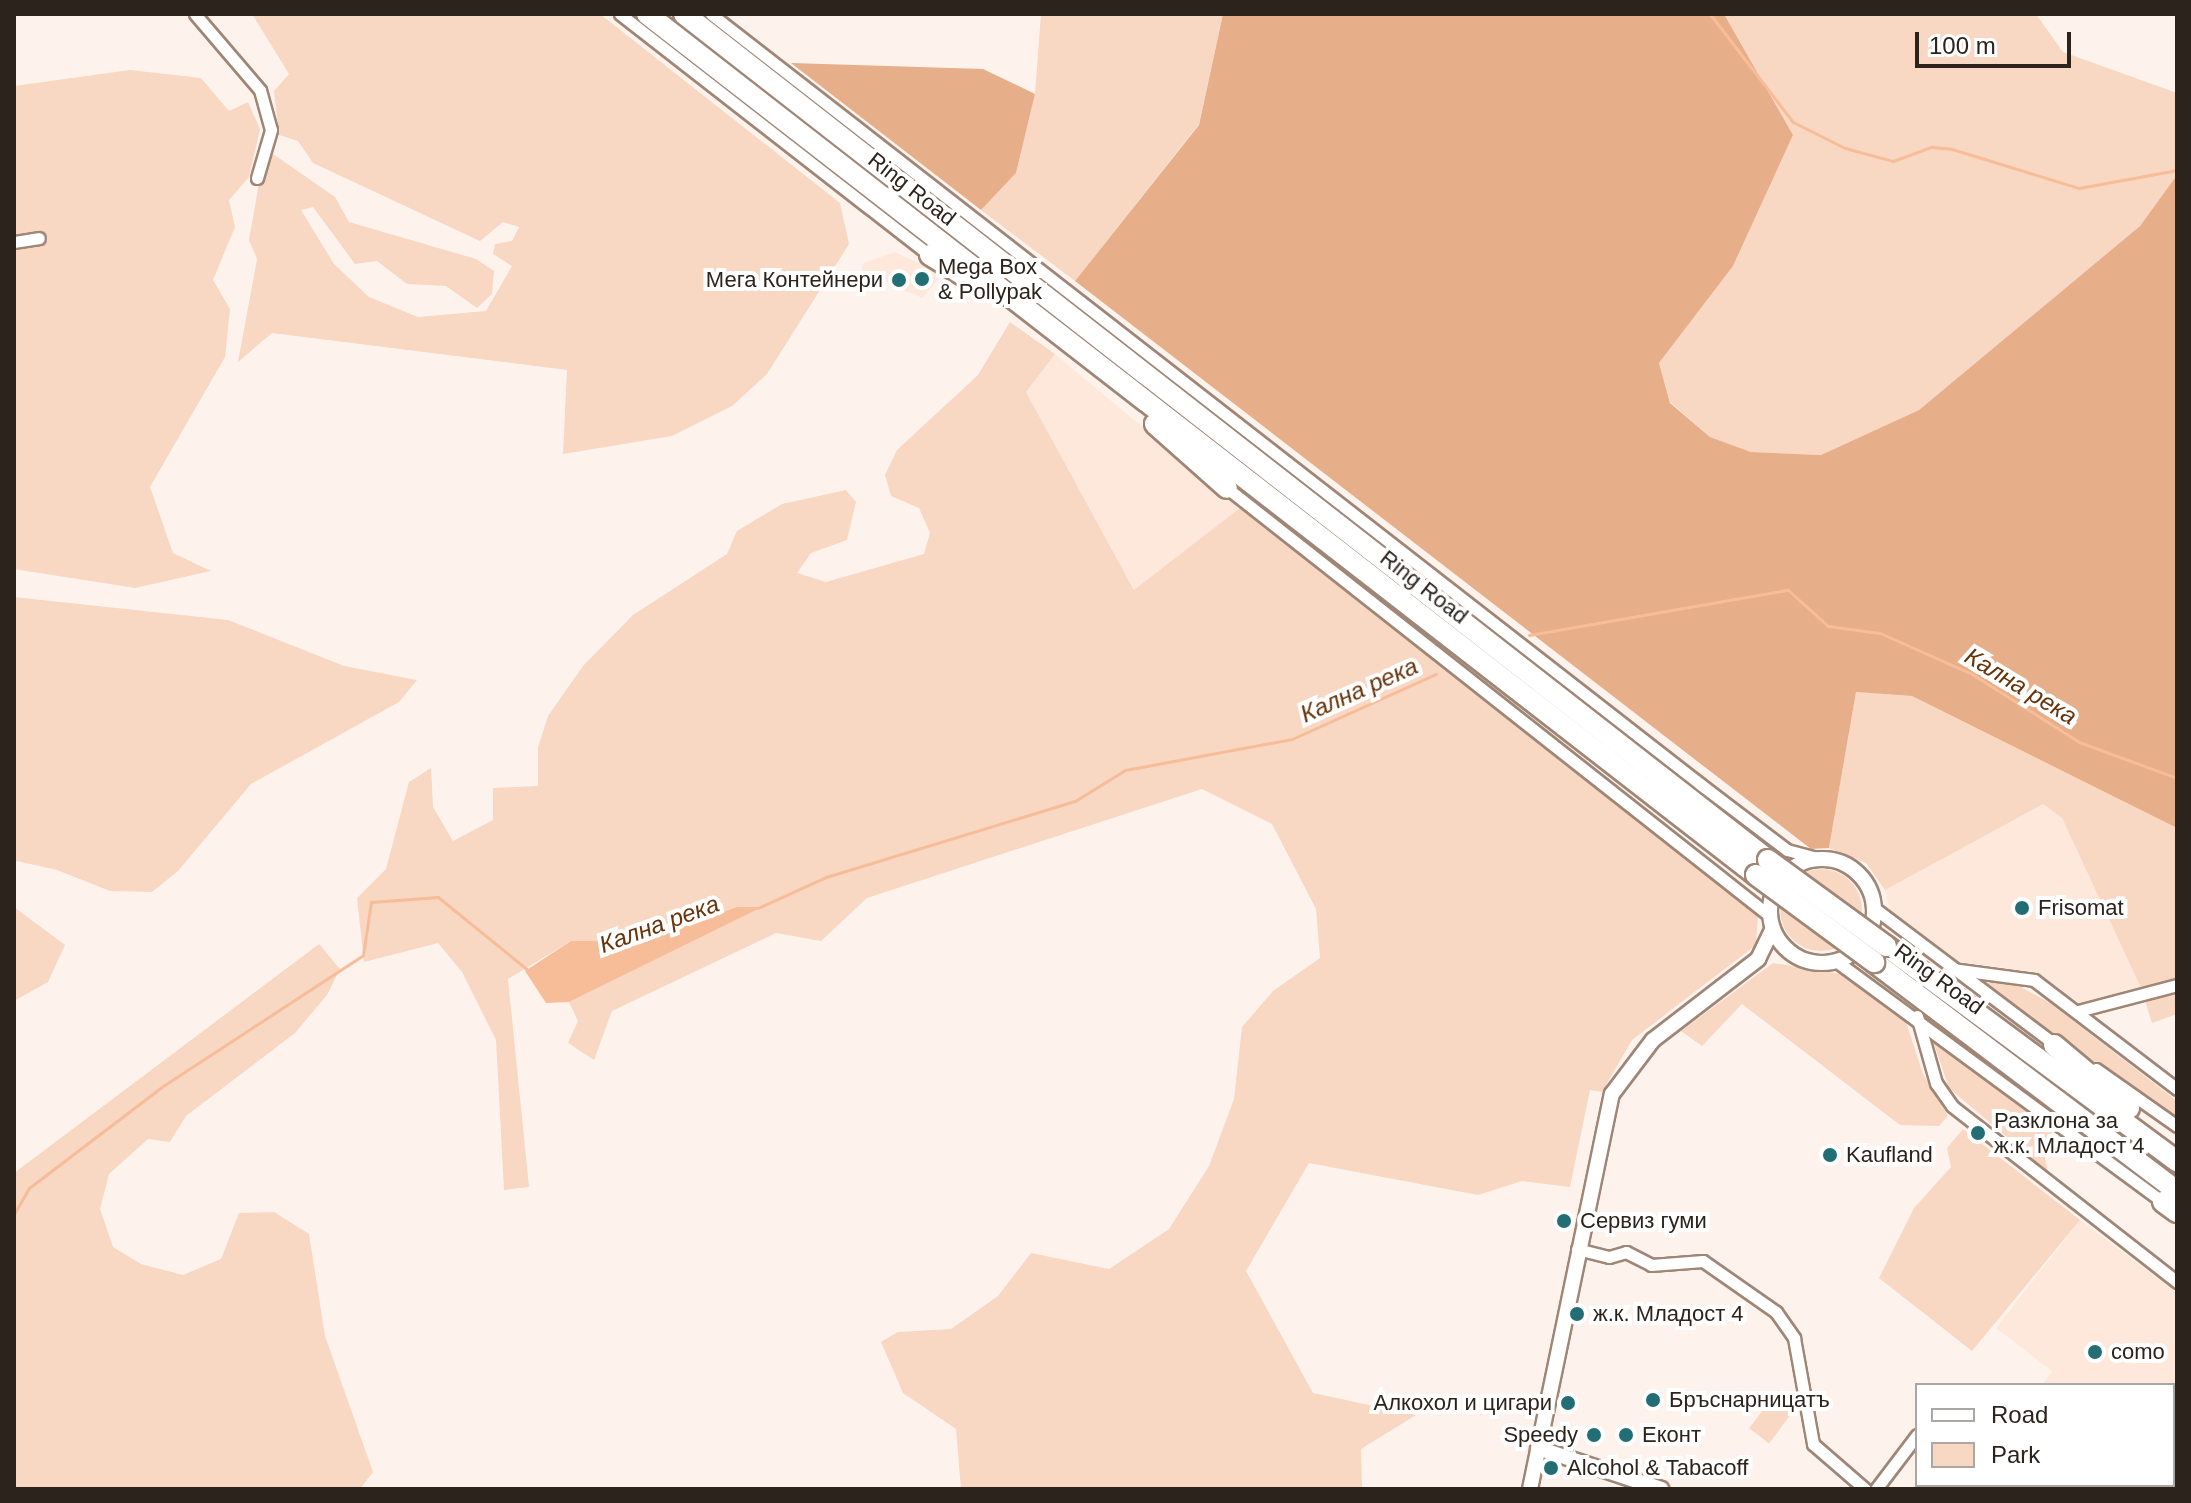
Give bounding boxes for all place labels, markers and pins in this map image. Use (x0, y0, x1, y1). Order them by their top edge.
place label: Mega Box & Pollypak (938, 253, 1042, 304)
place label: Мега Контейнери (706, 267, 883, 293)
marker: Mega Box & Pollypak (913, 270, 931, 288)
marker: Мега Контейнери (890, 271, 908, 289)
place label: Frisomat (2038, 895, 2124, 921)
marker: Frisomat (2013, 899, 2031, 917)
place label: Разклона за ж.к. Младост 4 (1994, 1107, 2145, 1158)
marker: Разклона за ж.к. Младост 4 (1969, 1124, 1987, 1142)
place label: Kaufland (1846, 1142, 1933, 1168)
marker: Kaufland (1821, 1146, 1839, 1164)
place label: Сервиз гуми (1580, 1208, 1707, 1234)
marker: Сервиз гуми (1555, 1212, 1573, 1230)
place label: ж.к. Младост 4 (1593, 1301, 1744, 1327)
marker: ж.к. Младост 4 (1568, 1305, 1586, 1323)
place label: como (2111, 1339, 2165, 1365)
marker: como (2086, 1343, 2104, 1361)
place label: Бръснарницатъ (1669, 1387, 1830, 1413)
place label: Алкохол и цигари (1374, 1390, 1552, 1416)
marker: Бръснарницатъ (1644, 1391, 1662, 1409)
marker: Алкохол и цигари (1559, 1394, 1577, 1412)
place label: Speedy (1503, 1422, 1578, 1448)
place label: Еконт (1642, 1422, 1701, 1448)
marker: Speedy (1585, 1426, 1603, 1444)
marker: Еконт (1617, 1426, 1635, 1444)
place label: Alcohol & Tabacoff (1567, 1455, 1749, 1481)
marker: Alcohol & Tabacoff (1542, 1459, 1560, 1477)

